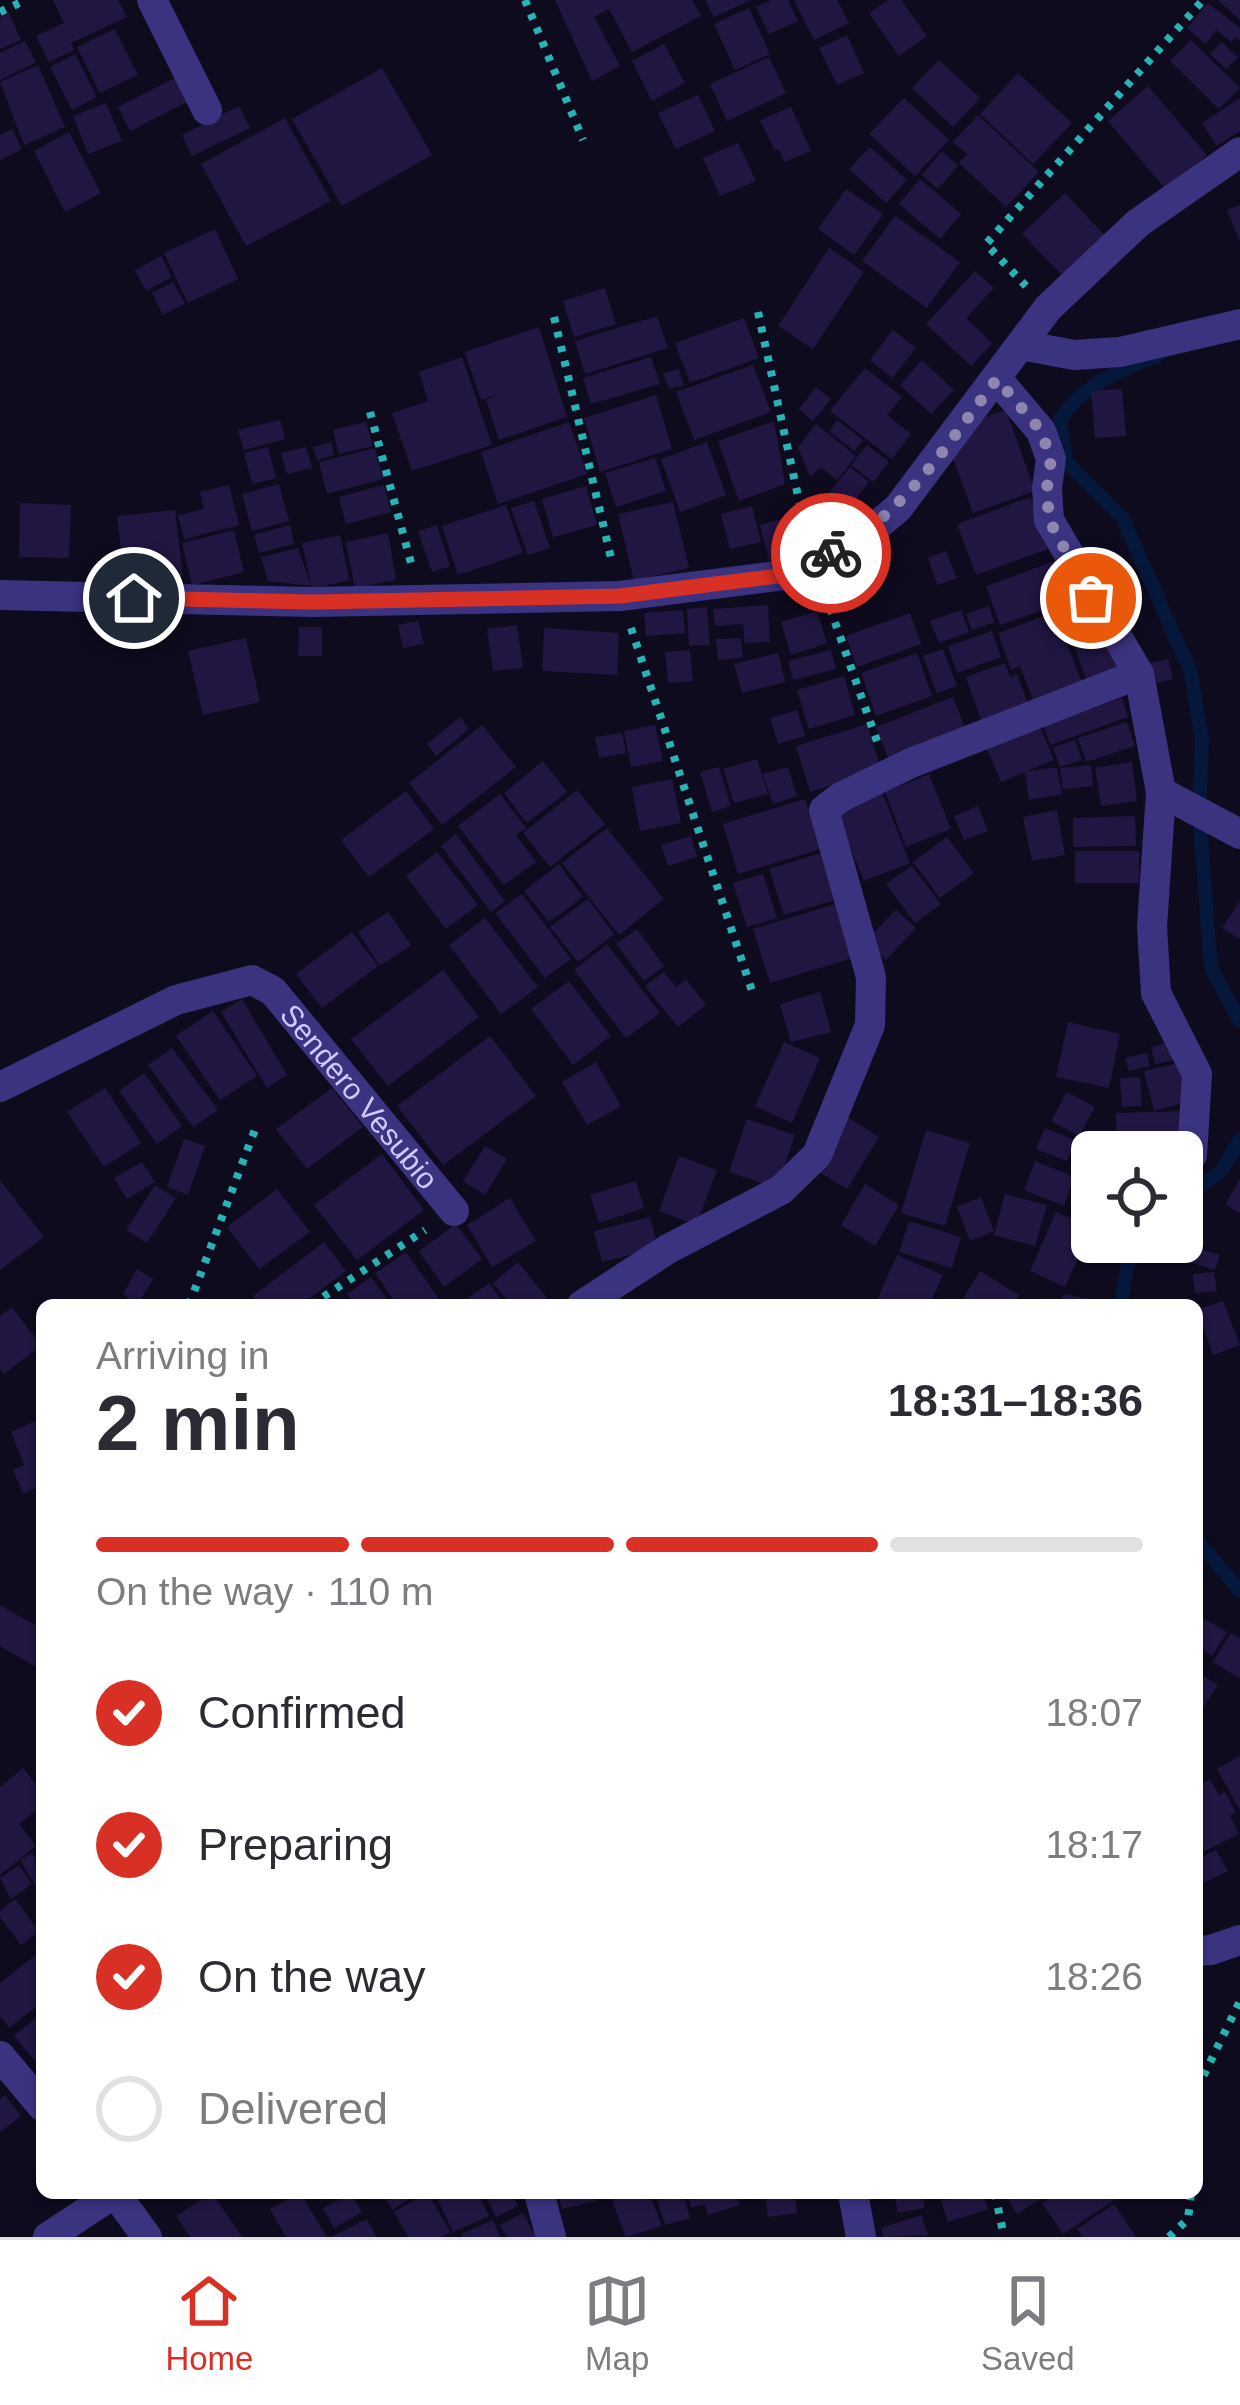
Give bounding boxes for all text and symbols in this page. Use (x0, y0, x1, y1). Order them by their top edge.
courier (771, 493, 891, 613)
icon: bike (798, 520, 864, 586)
pin (83, 547, 185, 649)
pin (1040, 547, 1142, 649)
icon: home (101, 565, 167, 631)
icon: bag (1058, 565, 1124, 631)
street label: Sendero Vesubio (274, 998, 445, 1195)
map controls (1071, 1131, 1203, 1263)
button: locate (1071, 1131, 1203, 1263)
text: Arriving in (96, 1334, 269, 1377)
text: 18:31–18:36 (888, 1375, 1143, 1426)
text: 2 min (96, 1379, 300, 1467)
text: On the way · 110 m (96, 1570, 433, 1613)
icon: check (96, 1680, 162, 1746)
text: Confirmed (198, 1687, 406, 1738)
text: 18:07 (1045, 1691, 1143, 1734)
icon: check (96, 1812, 162, 1878)
text: Preparing (198, 1819, 393, 1870)
text: 18:17 (1045, 1823, 1143, 1866)
icon: check (96, 1944, 162, 2010)
text: On the way (198, 1951, 426, 2002)
text: 18:26 (1045, 1955, 1143, 1998)
text: Delivered (198, 2083, 388, 2134)
tab: Home (165, 2268, 253, 2378)
tab: Map (584, 2268, 650, 2378)
tab: Saved (981, 2268, 1075, 2378)

